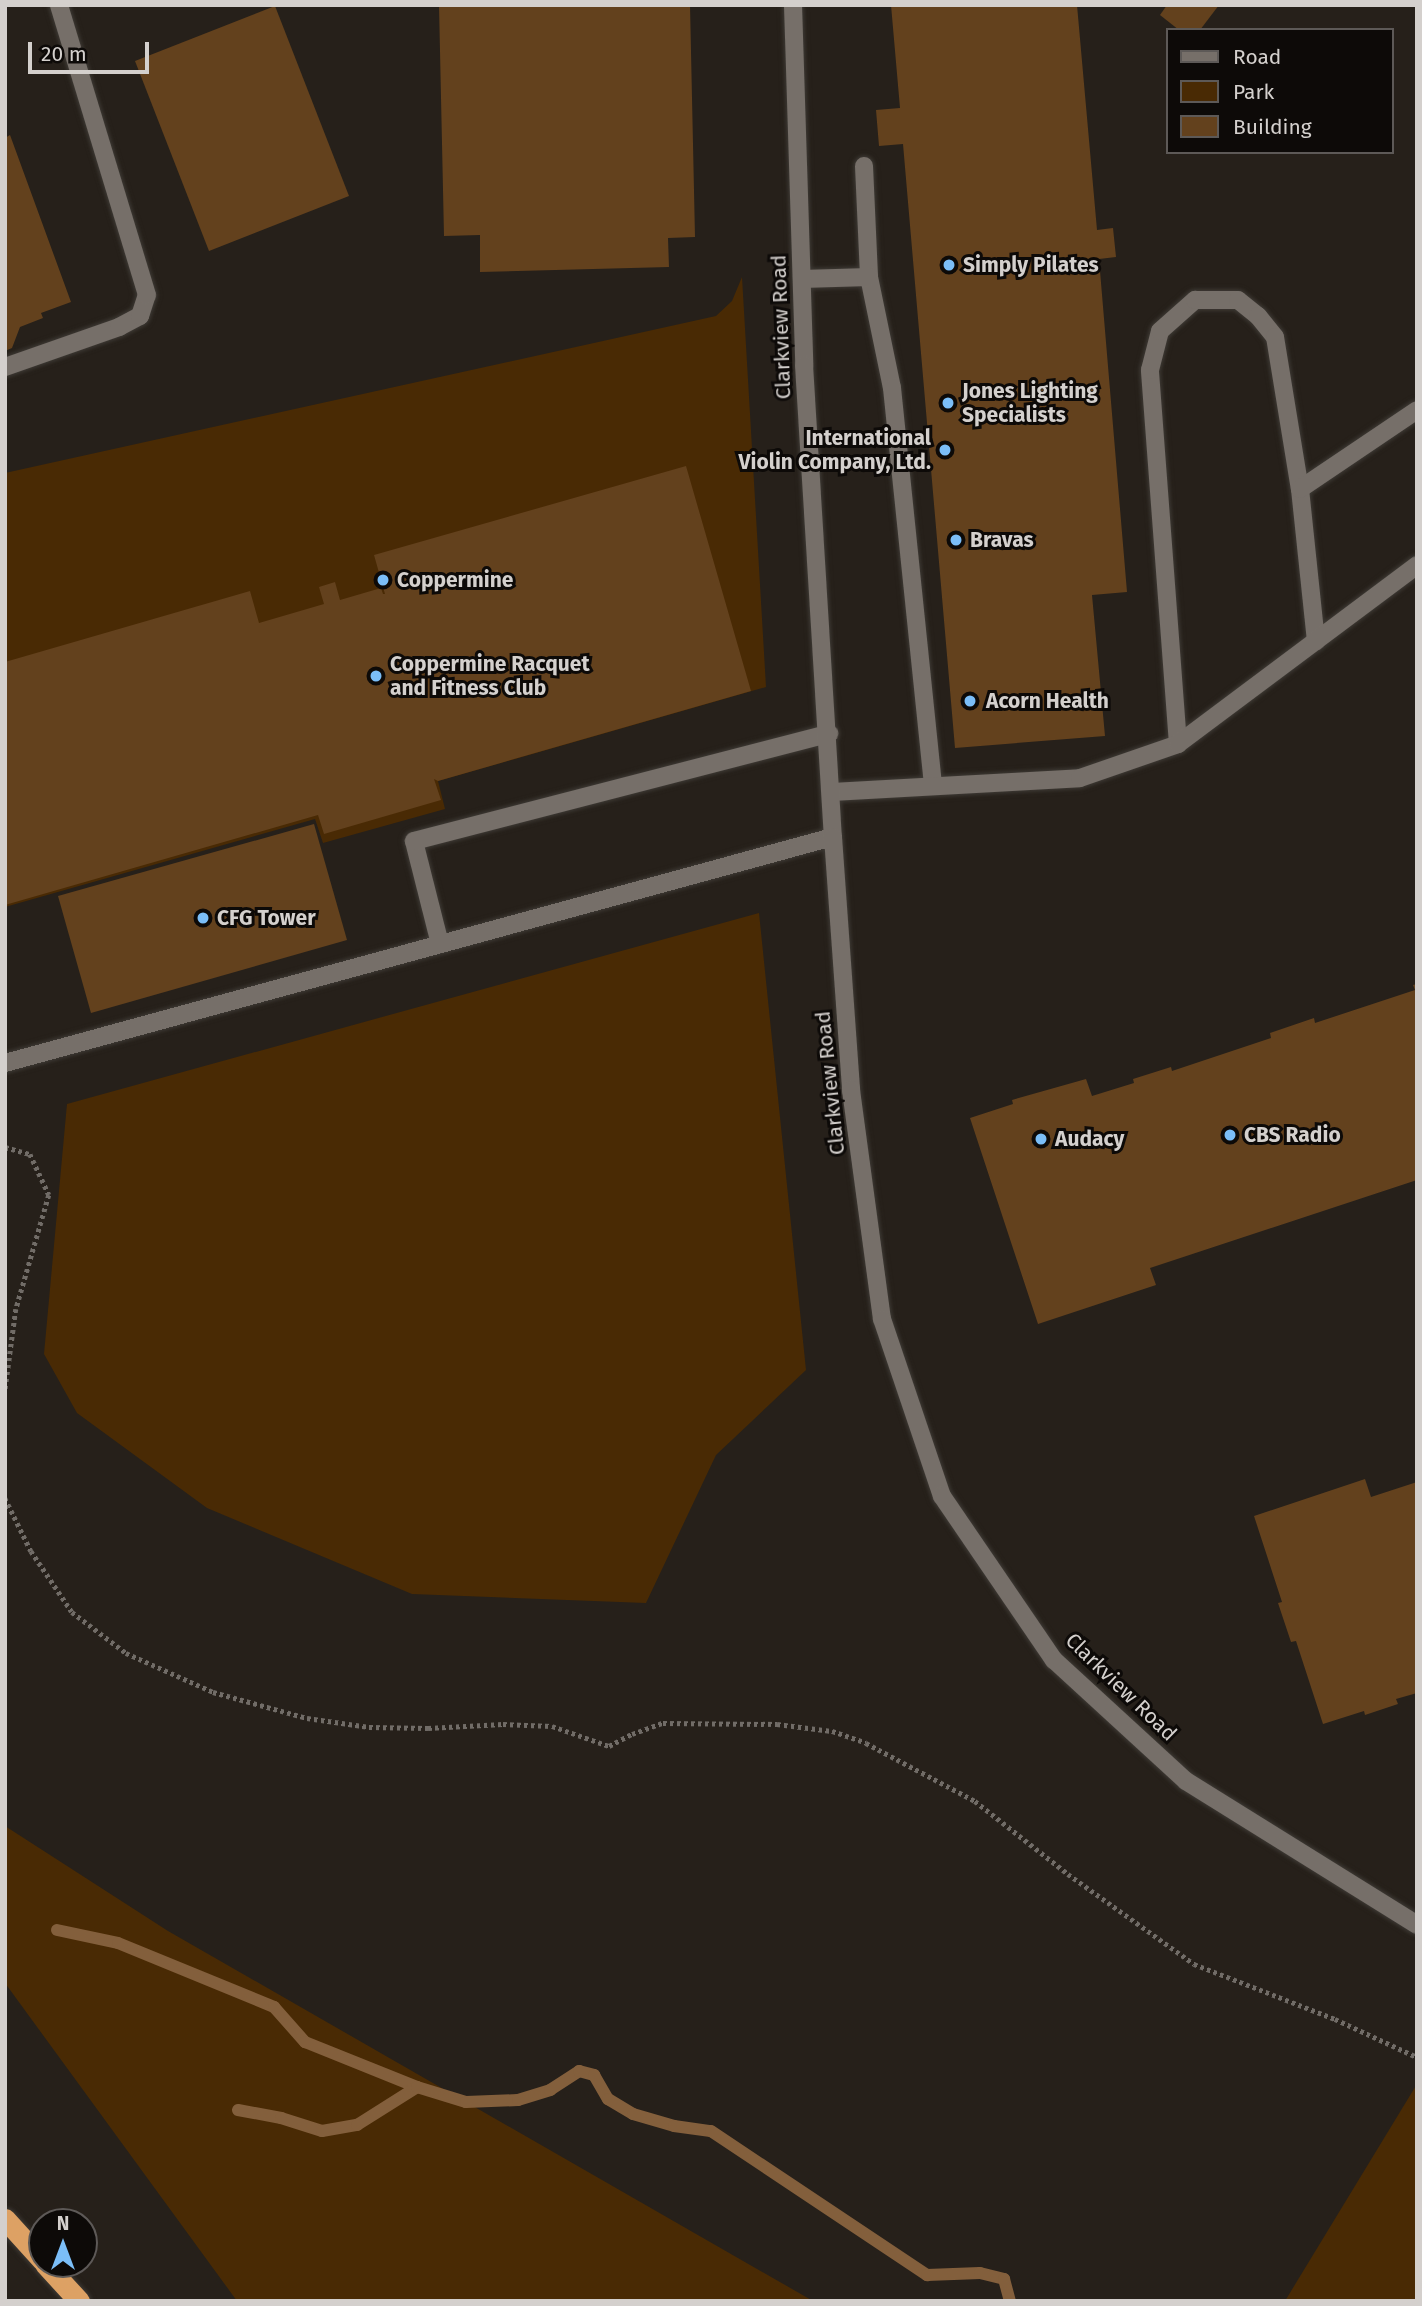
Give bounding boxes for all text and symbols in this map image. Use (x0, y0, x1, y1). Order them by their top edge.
scale bar (32, 28, 152, 72)
legend (1166, 28, 1394, 154)
text: 20 m (41, 41, 87, 67)
text: Road (1233, 44, 1281, 70)
text: Park (1233, 79, 1274, 105)
text: Building (1233, 114, 1312, 140)
place label: Simply Pilates (963, 252, 1099, 278)
street label: Clarkview Road (766, 254, 796, 400)
marker: Simply Pilates (941, 257, 957, 273)
place label: Jones Lighting Specialists (962, 378, 1098, 428)
marker: Jones Lighting Specialists (940, 395, 956, 411)
place label: International Violin Company, Ltd. (738, 425, 931, 475)
marker: International Violin Company, Ltd. (937, 442, 953, 458)
place label: Bravas (970, 527, 1034, 553)
marker: Bravas (948, 532, 964, 548)
place label: Coppermine (397, 567, 513, 593)
marker: Coppermine (375, 572, 391, 588)
place label: Coppermine Racquet and Fitness Club (390, 651, 590, 701)
marker: Coppermine Racquet and Fitness Club (368, 668, 384, 684)
place label: Acorn Health (986, 688, 1109, 714)
marker: Acorn Health (960, 691, 980, 711)
place label: CFG Tower (217, 905, 316, 931)
marker: CFG Tower (195, 910, 211, 926)
street label: Clarkview Road (810, 1010, 850, 1156)
place label: CBS Radio (1244, 1122, 1341, 1148)
place label: Audacy (1055, 1126, 1124, 1152)
marker: CBS Radio (1222, 1127, 1238, 1143)
marker: Audacy (1033, 1131, 1049, 1147)
street label: Clarkview Road (1060, 1628, 1182, 1746)
north arrow (28, 2208, 98, 2278)
text: N (57, 2212, 69, 2235)

